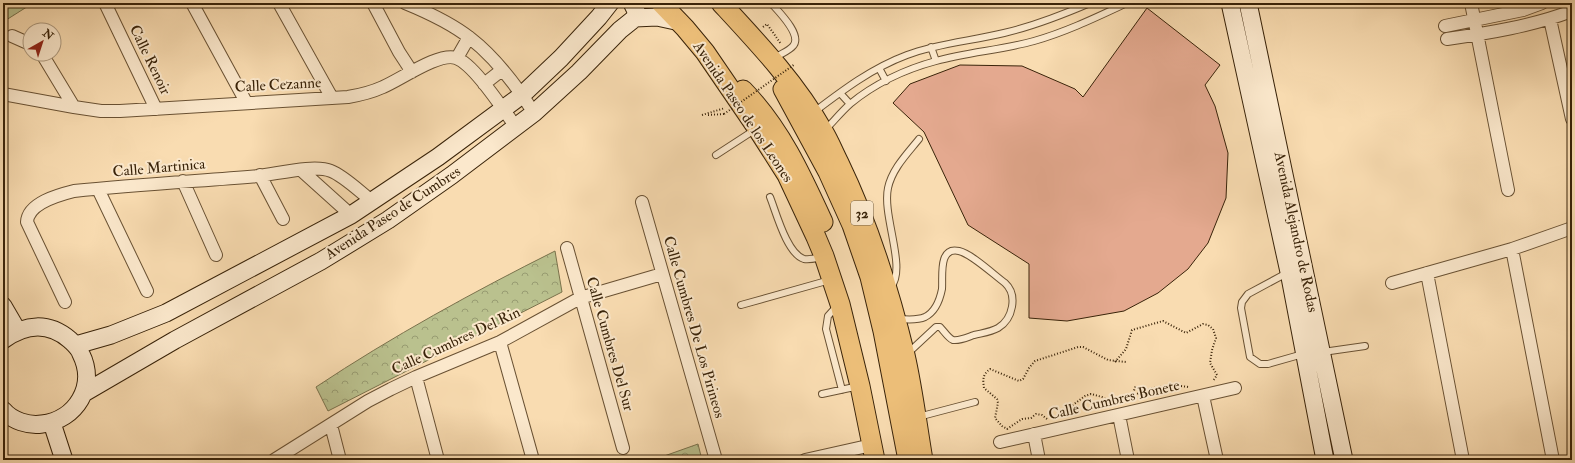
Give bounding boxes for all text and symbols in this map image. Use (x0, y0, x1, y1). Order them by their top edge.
north arrow (22, 22, 62, 62)
street label: Calle Renoir (125, 22, 175, 98)
text: N (39, 26, 57, 43)
street label: Avenida Paseo de los Leones (688, 37, 797, 186)
street label: Calle Cezanne (234, 73, 322, 97)
street label: Avenida Alejandro de Rodas (1269, 149, 1322, 314)
street label: Calle Martinica (112, 154, 207, 182)
street label: Avenida Paseo de Cumbres (321, 162, 464, 264)
road number: 32 (851, 201, 873, 225)
street label: Calle Cumbres De Los Pirineos (659, 234, 729, 420)
street label: Calle Cumbres Del Sur (582, 275, 638, 414)
street label: Calle Cumbres Del Rin (389, 303, 524, 379)
street label: Calle Cumbres Bonete (1047, 376, 1181, 424)

